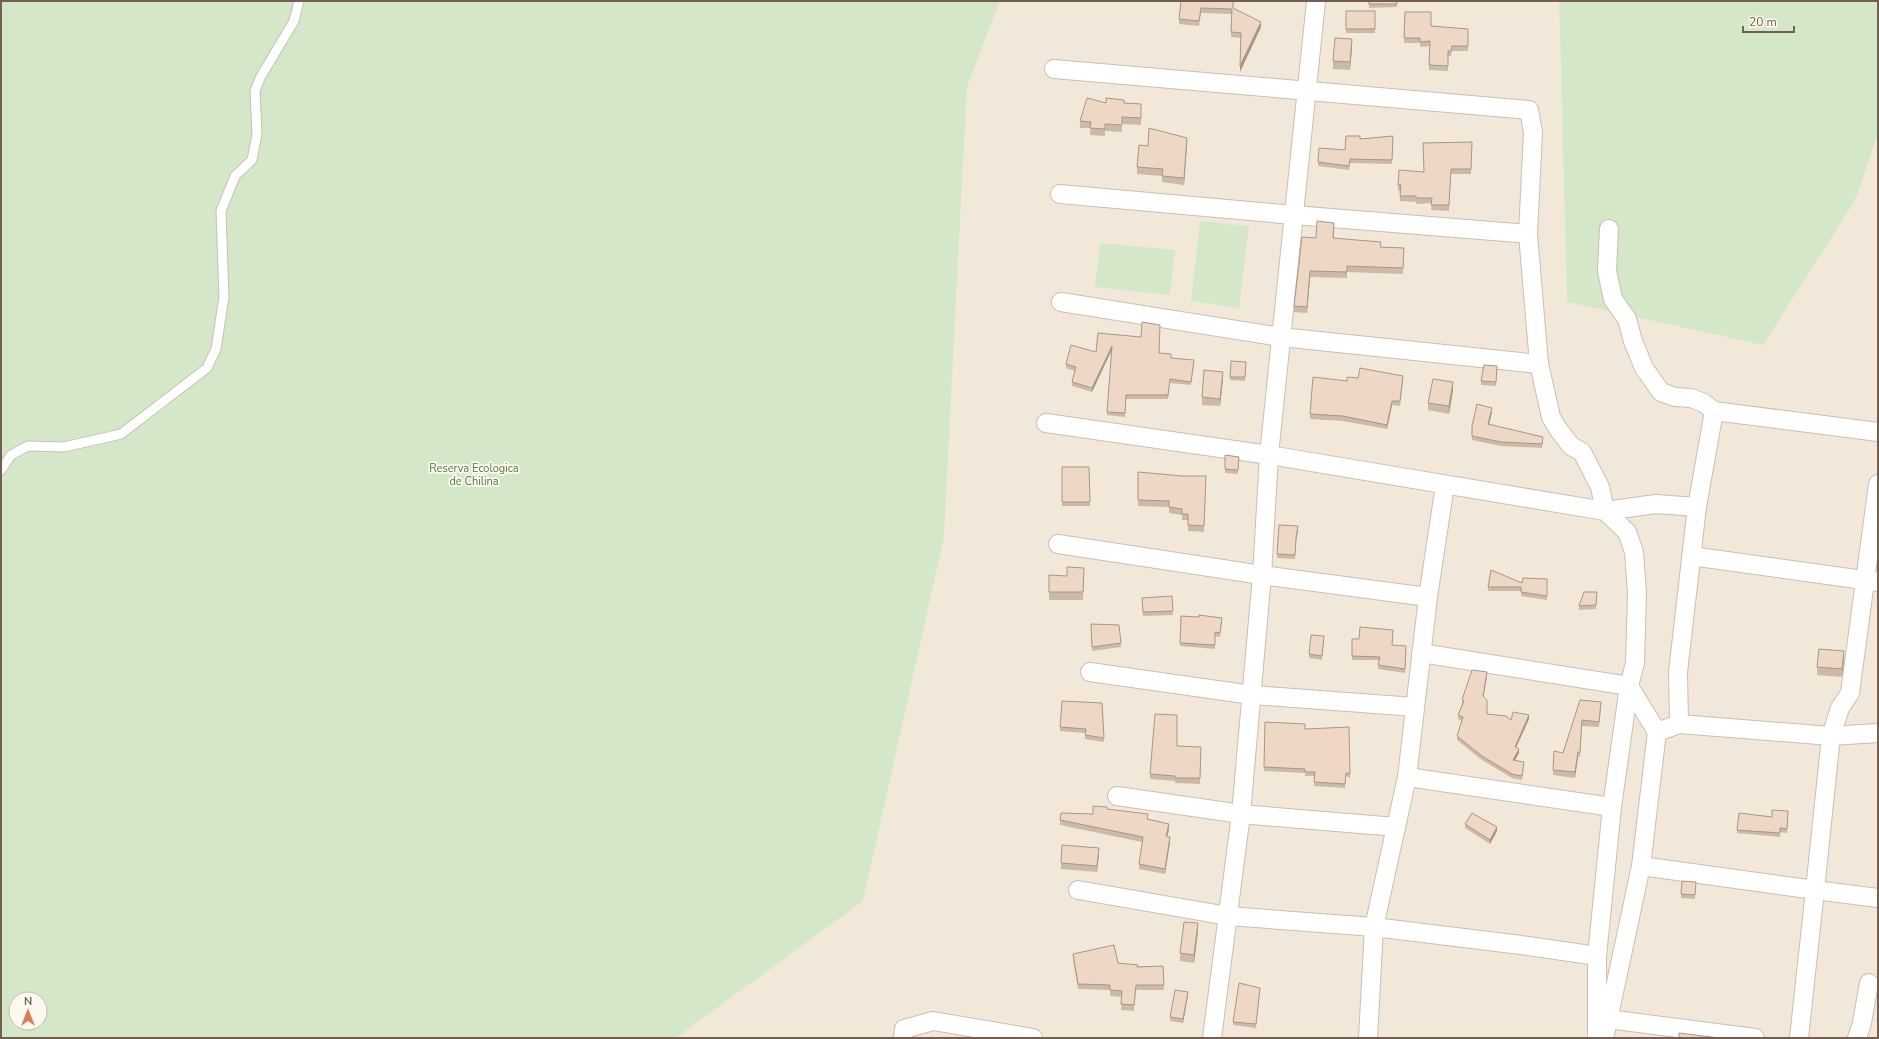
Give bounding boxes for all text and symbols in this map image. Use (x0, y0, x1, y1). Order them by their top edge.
scale bar (1743, 8, 1794, 34)
text: 20 m (1749, 14, 1777, 30)
park label: Reserva Ecologica de Chilina (429, 461, 519, 489)
north arrow (8, 991, 48, 1031)
text: N (24, 994, 32, 1009)

